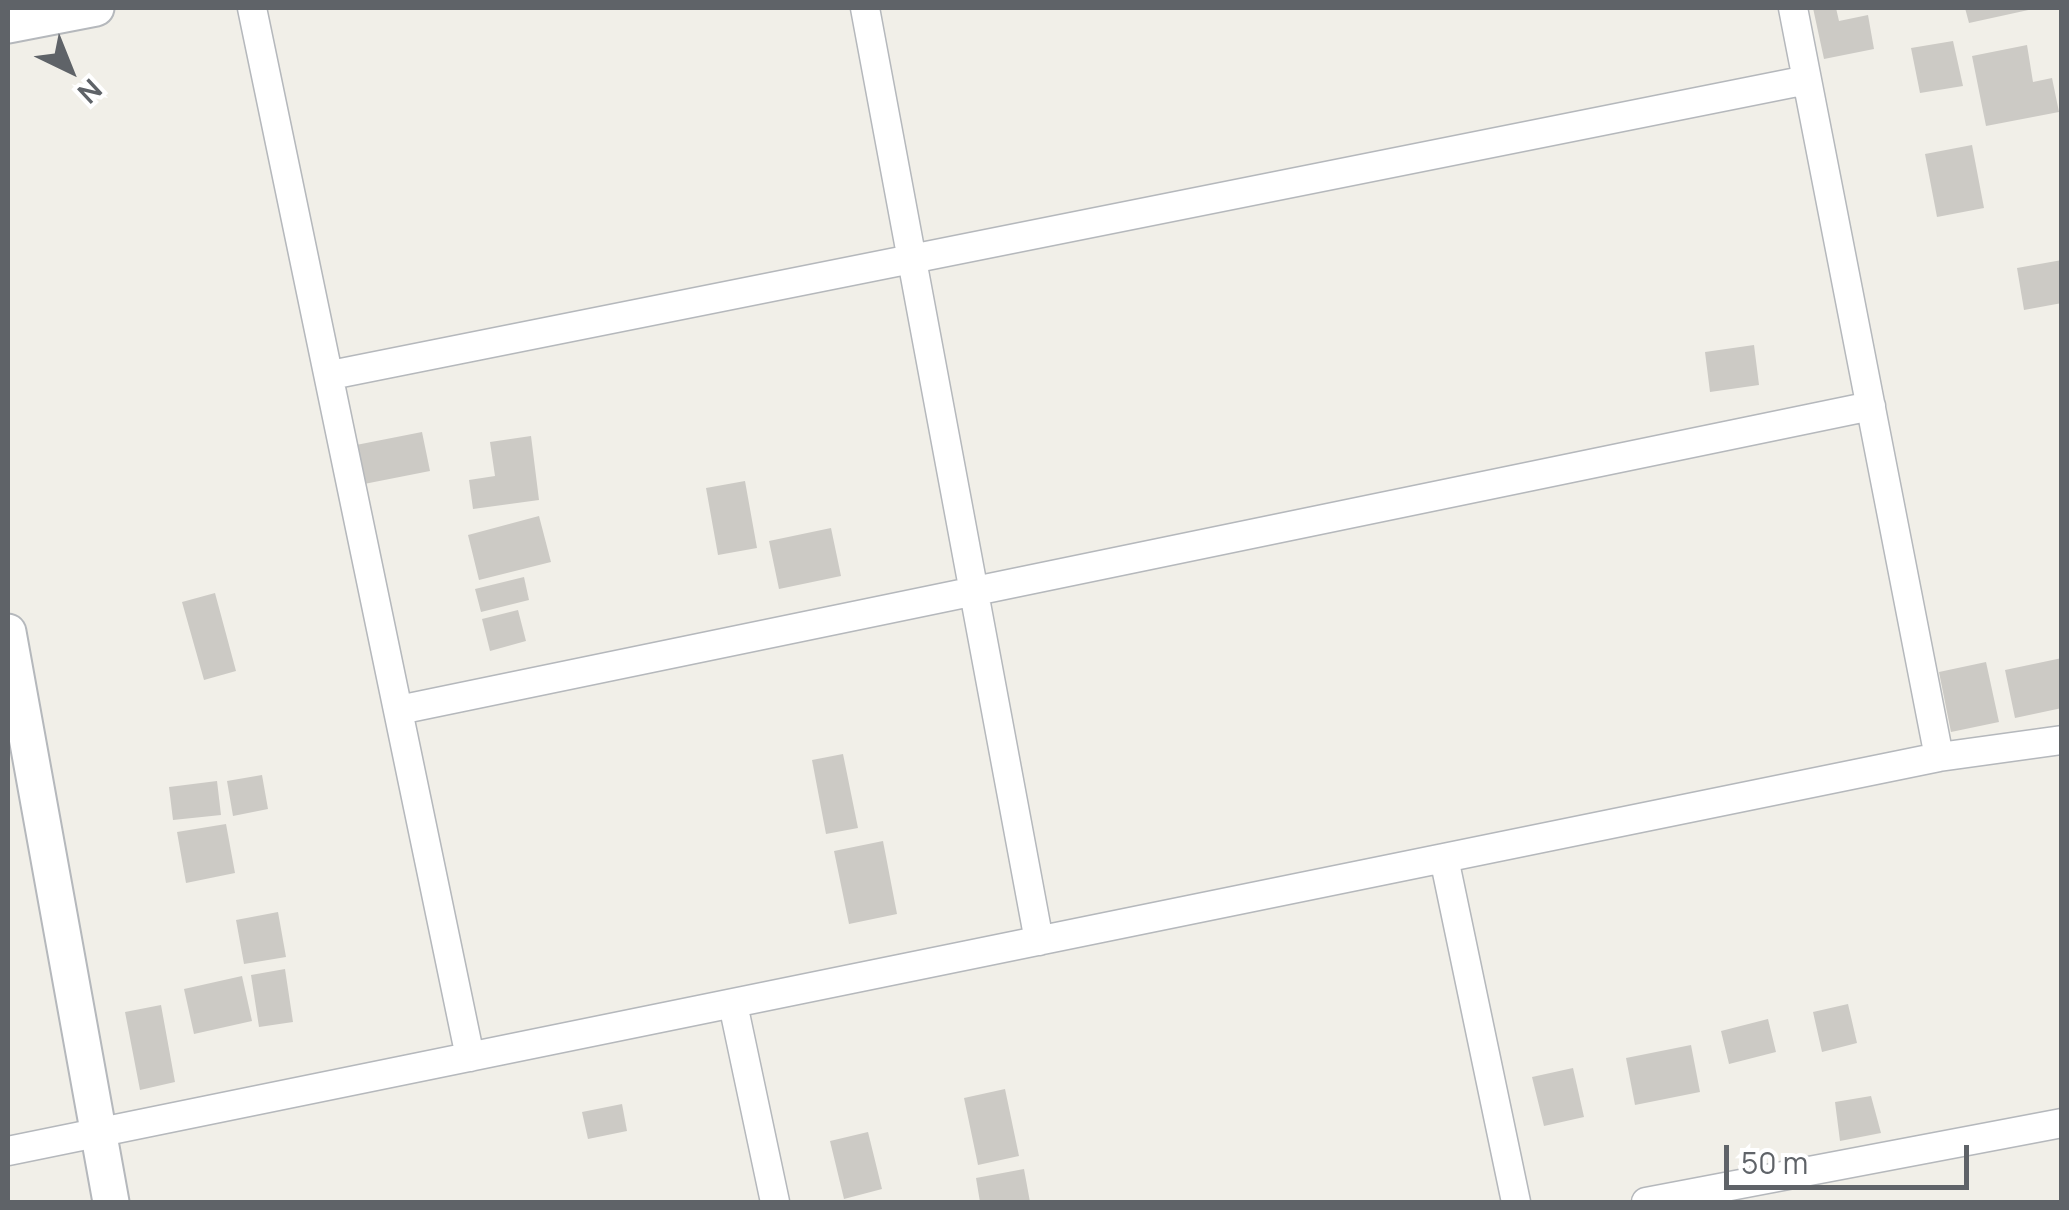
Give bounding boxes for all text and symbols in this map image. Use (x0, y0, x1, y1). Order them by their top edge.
north arrow (20, 20, 120, 120)
text: N (70, 71, 111, 113)
scale bar (1729, 1125, 1974, 1187)
text: 50 m (1741, 1142, 1808, 1183)

